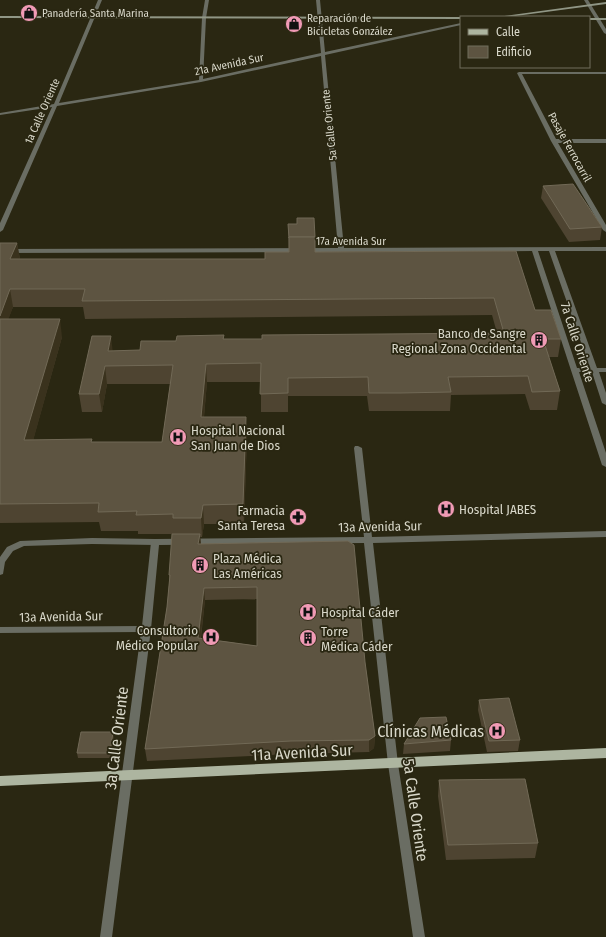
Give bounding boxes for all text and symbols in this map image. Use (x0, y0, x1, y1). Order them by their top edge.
shop icon: Panadería Santa Marina (19, 3, 39, 23)
place label: Panadería Santa Marina (42, 7, 149, 20)
place label: Reparación de Bicicletas González (307, 12, 393, 38)
shop icon: Reparación de Bicicletas González (284, 14, 304, 34)
legend (460, 16, 590, 68)
text: Calle (496, 25, 520, 39)
text: Edificio (496, 45, 532, 59)
street label: 21a Avenida Sur (193, 51, 265, 78)
street label: 1a Calle Oriente (22, 76, 63, 146)
street label: 5a Calle Oriente (319, 89, 340, 161)
street label: Pasaje Ferrocarril (545, 110, 594, 184)
street label: 17a Avenida Sur (316, 235, 386, 248)
street label: 7a Calle Oriente (558, 300, 597, 384)
place label: Banco de Sangre Regional Zona Occidental (392, 326, 527, 356)
building icon: Banco de Sangre Regional Zona Occidental (529, 330, 549, 350)
place label: Hospital Nacional San Juan de Dios (191, 423, 285, 453)
hospital icon: Hospital Nacional San Juan de Dios (168, 427, 188, 447)
hospital icon: Hospital JABES (436, 499, 456, 519)
place label: Hospital JABES (459, 502, 536, 517)
place label: Farmacia Santa Teresa (218, 503, 285, 533)
pharmacy icon: Farmacia Santa Teresa (288, 507, 308, 527)
street label: 13a Avenida Sur (338, 518, 422, 535)
place label: Plaza Médica Las Américas (213, 551, 282, 581)
building icon: Plaza Médica Las Américas (190, 555, 210, 575)
hospital icon: Hospital Cáder (298, 602, 318, 622)
place label: Hospital Cáder (321, 605, 400, 620)
street label: 13a Avenida Sur (19, 608, 103, 625)
place label: Consultorio Médico Popular (116, 623, 198, 653)
place label: Torre Médica Cáder (321, 624, 393, 654)
hospital icon: Consultorio Médico Popular (201, 627, 221, 647)
building icon: Torre Médica Cáder (298, 628, 318, 648)
street label: 3a Calle Oriente (101, 686, 132, 791)
hospital icon: Clínicas Médicas (487, 721, 507, 741)
place label: Clínicas Médicas (377, 722, 484, 741)
street label: 11a Avenida Sur (251, 740, 354, 765)
street label: 5a Calle Oriente (399, 757, 432, 863)

